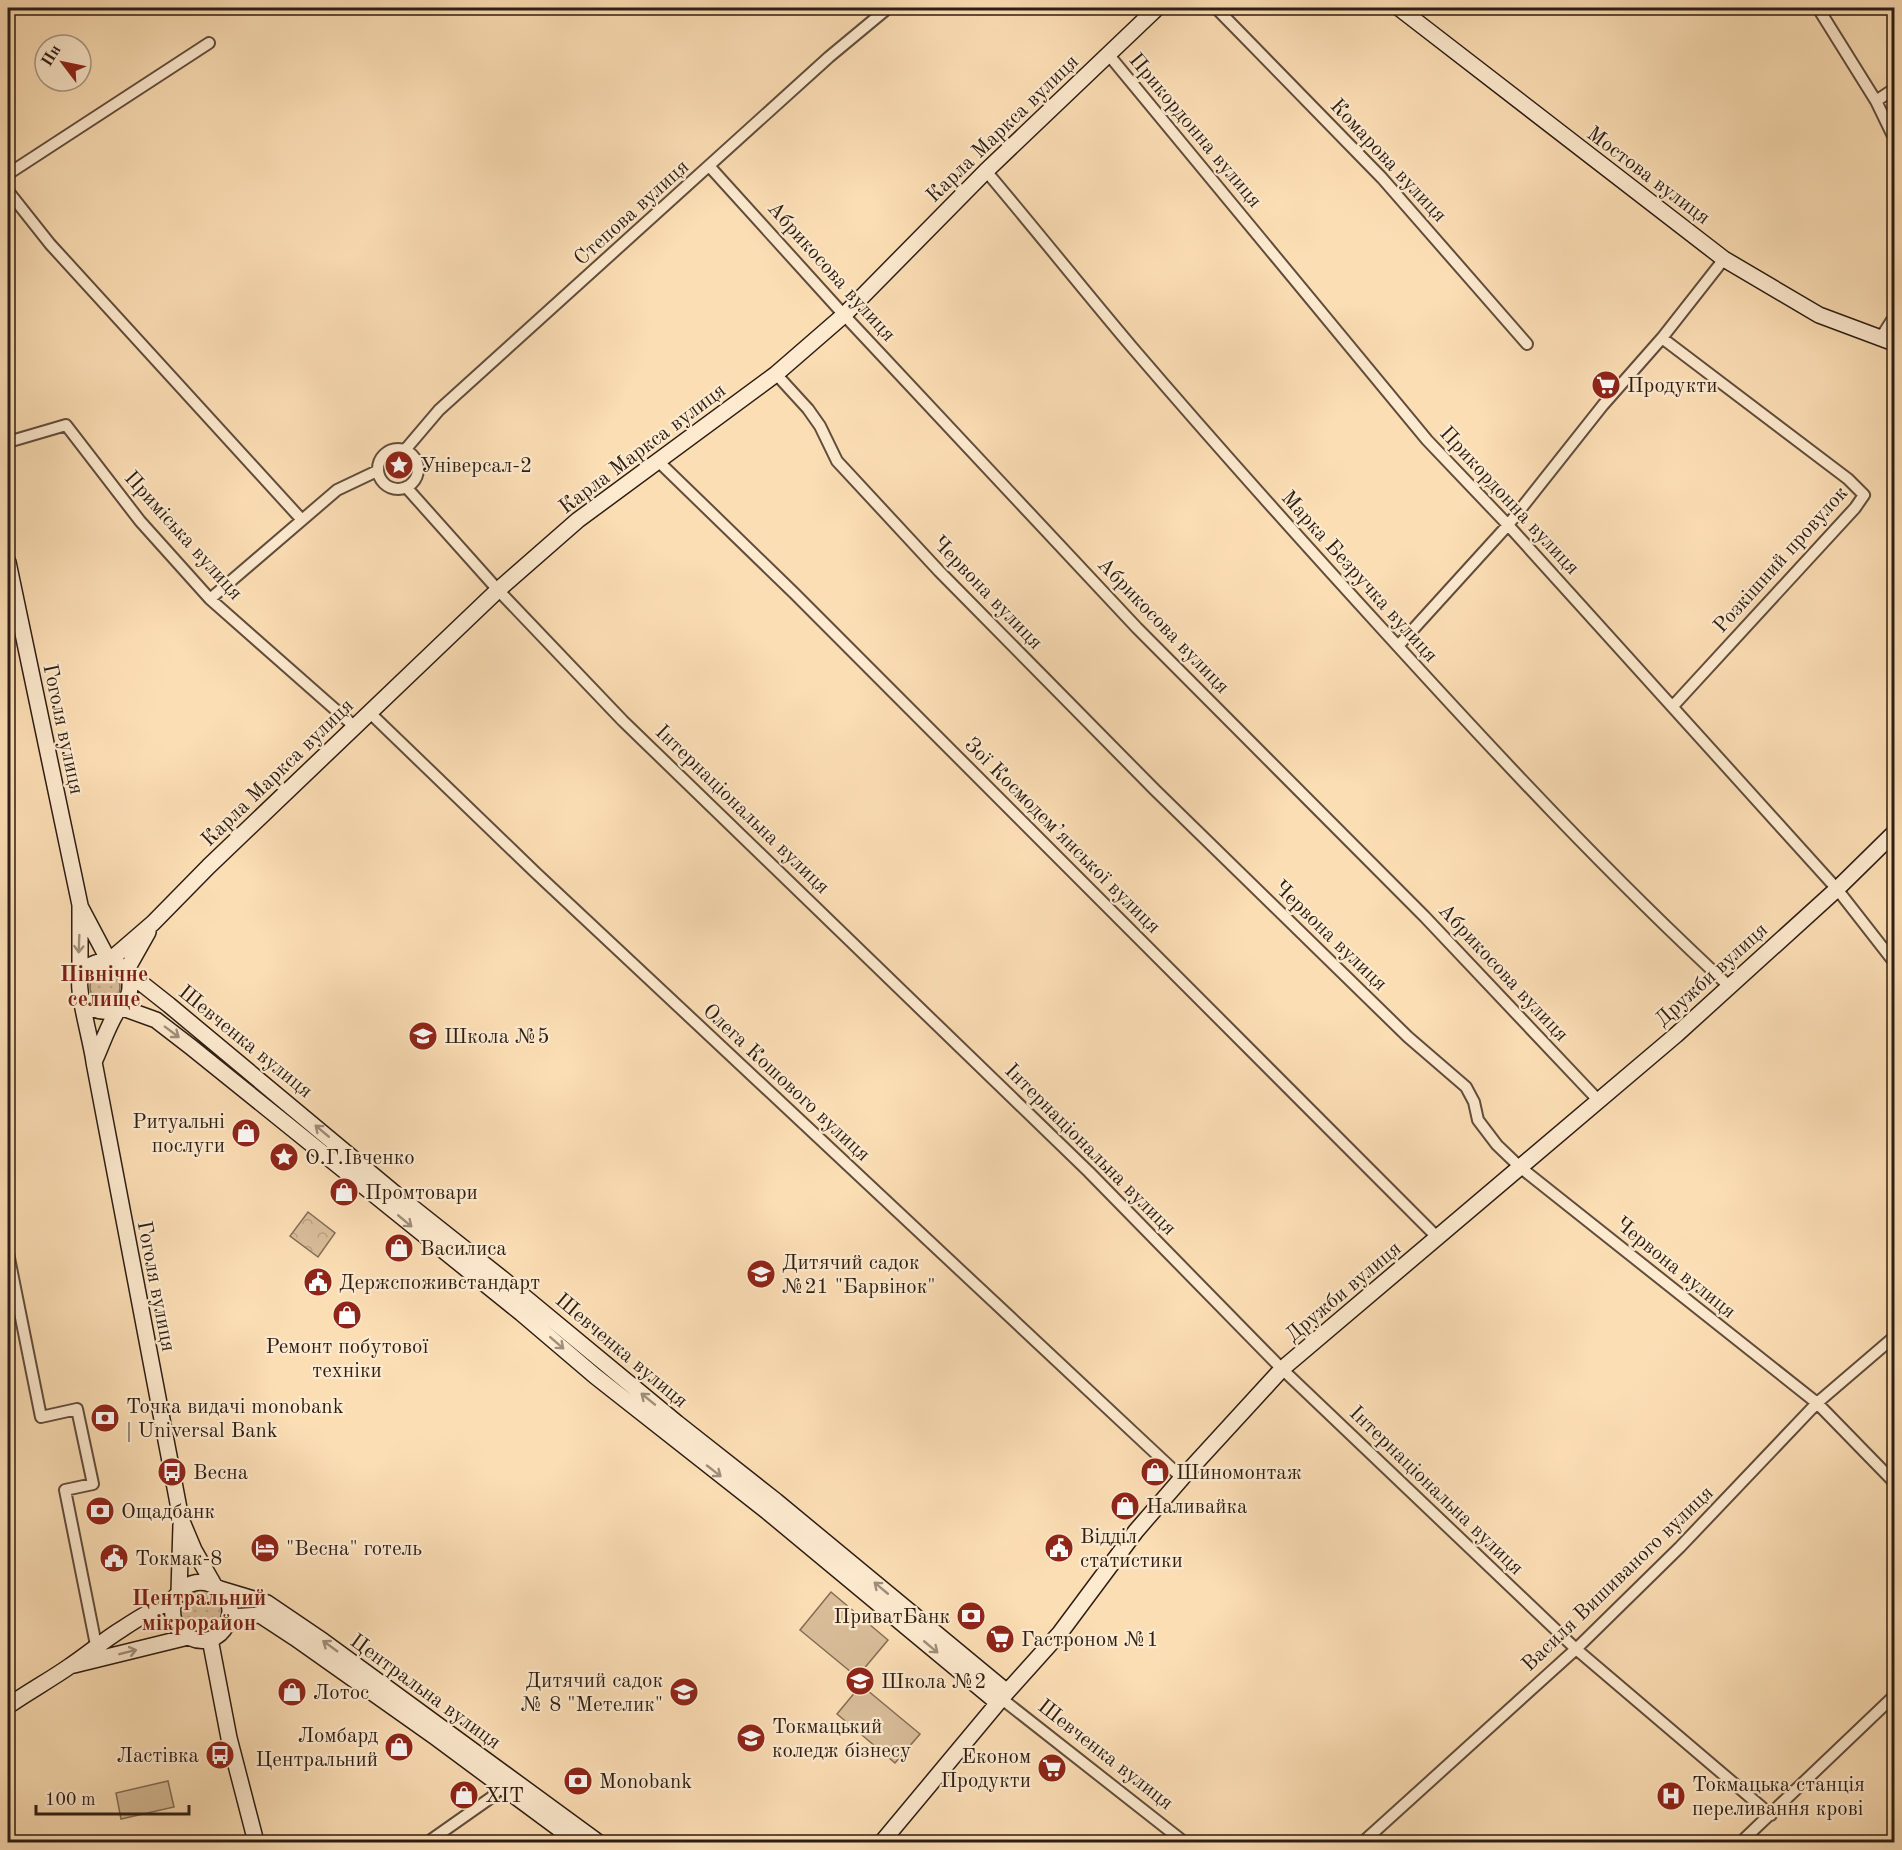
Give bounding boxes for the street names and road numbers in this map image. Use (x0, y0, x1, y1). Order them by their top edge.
street label: Прикордонна вулиця (1124, 50, 1265, 212)
street label: Карла Маркса вулиця (923, 51, 1083, 207)
street label: Комарова вулиця (1326, 95, 1450, 227)
street label: Мостова вулиця (1583, 123, 1714, 229)
street label: Степова вулиця (571, 156, 693, 270)
street label: Абрикосова вулиця (763, 198, 899, 346)
street label: Карла Маркса вулиця (556, 380, 730, 519)
street label: Прикордонна вулиця (1435, 423, 1583, 579)
street label: Приміська вулиця (120, 467, 246, 605)
street label: Розкішний провулок (1710, 482, 1853, 637)
street label: Марка Безручка вулиця (1277, 487, 1441, 667)
street label: Червона вулиця (928, 532, 1046, 654)
street label: Абрикосова вулиця (1093, 554, 1233, 698)
street label: Гоголя вулиця (38, 662, 87, 797)
street label: Карла Маркса вулиця (198, 695, 358, 851)
street label: Інтернаціональна вулиця (651, 722, 833, 899)
street label: Зої Космодем’янської вулиця (960, 734, 1164, 938)
street label: Червона вулиця (1269, 877, 1391, 995)
street label: Абрикосова вулиця (1434, 900, 1572, 1046)
street label: Дружби вулиця (1652, 919, 1772, 1031)
street label: Шевченка вулиця (174, 982, 316, 1103)
street label: Олега Кошового вулиця (698, 1000, 874, 1166)
street label: Інтернаціональна вулиця (1000, 1060, 1180, 1240)
street label: Червона вулиця (1611, 1213, 1739, 1323)
street label: Гоголя вулиця (133, 1219, 179, 1354)
street label: Дружби вулиця (1282, 1238, 1406, 1346)
street label: Шевченка вулиця (551, 1290, 691, 1412)
street label: Інтернаціональна вулиця (1345, 1403, 1527, 1580)
street label: Василя Вишиваного вулиця (1518, 1482, 1718, 1676)
street label: Центральна вулиця (346, 1631, 504, 1754)
street label: Шевченка вулиця (1033, 1696, 1177, 1815)

